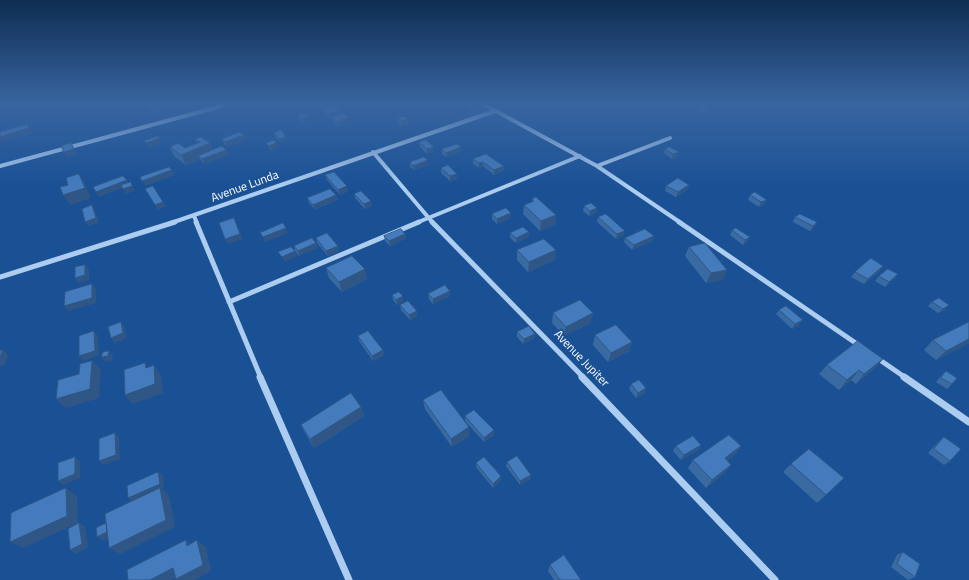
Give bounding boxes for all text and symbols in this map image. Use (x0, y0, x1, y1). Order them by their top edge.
street label: Avenue Lunda (209, 168, 281, 206)
street label: Avenue Jupiter (550, 328, 612, 390)

